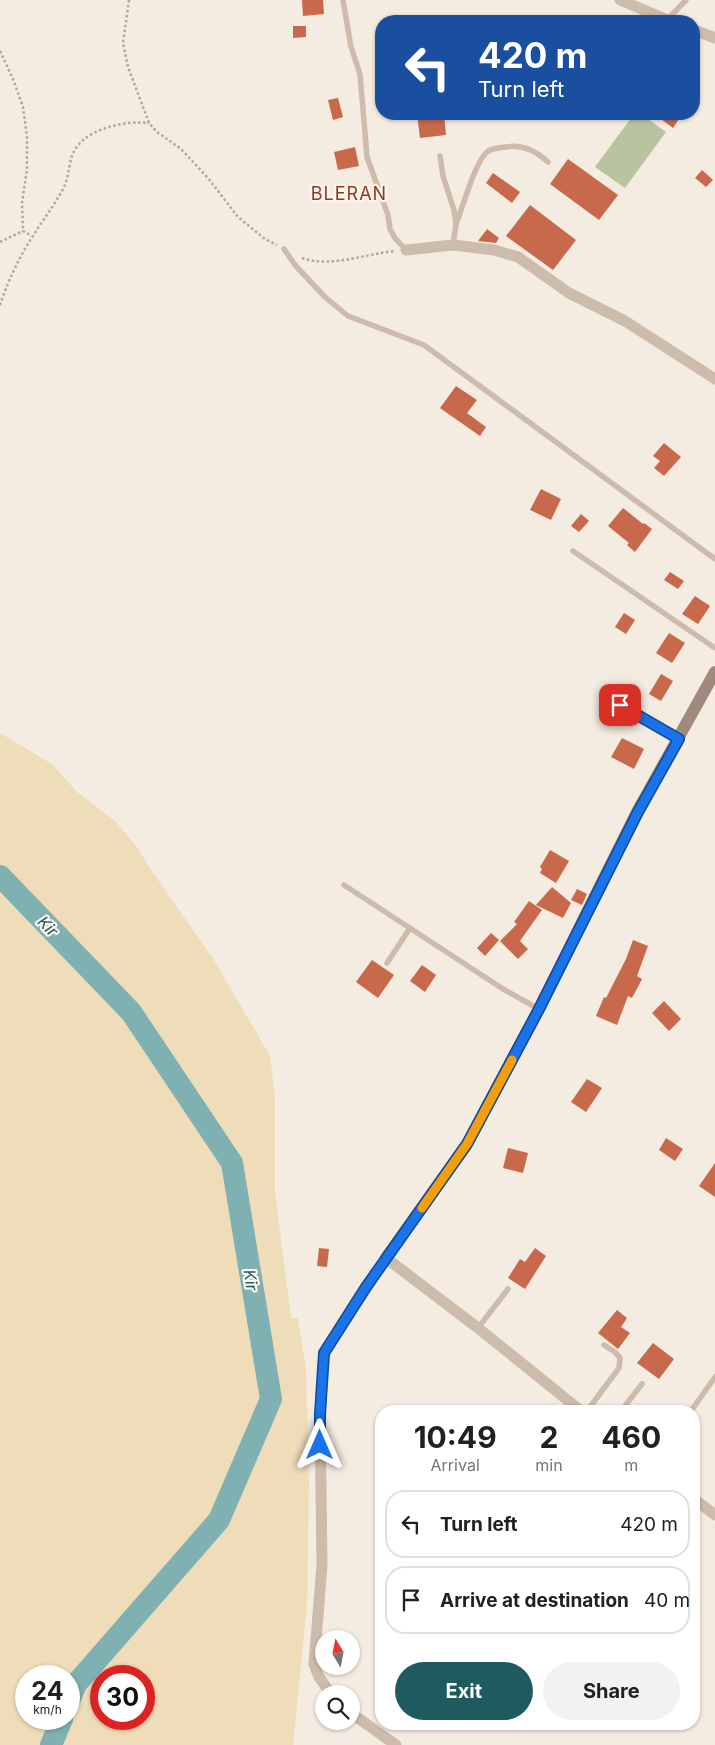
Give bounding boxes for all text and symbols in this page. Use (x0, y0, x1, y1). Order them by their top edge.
text: 420 m (478, 34, 588, 76)
icon: left (395, 35, 460, 100)
text: Turn left (478, 76, 564, 102)
district label: BLERAN (311, 183, 387, 204)
pin (599, 684, 641, 726)
icon: arrive (606, 691, 634, 719)
water label: Kir (34, 912, 63, 941)
water label: Kir (239, 1268, 263, 1293)
position arrow (293, 1418, 345, 1470)
text: 10:49 (414, 1419, 497, 1455)
text: 2 (540, 1419, 558, 1455)
text: 460 (601, 1419, 661, 1455)
text: Arrival (431, 1455, 480, 1475)
text: min (535, 1455, 563, 1475)
text: m (624, 1455, 638, 1475)
icon: left (397, 1510, 425, 1538)
text: Turn left (440, 1513, 518, 1536)
text: 420 m (620, 1513, 678, 1536)
icon: arrive (397, 1586, 425, 1614)
text: Arrive at destination (440, 1589, 629, 1612)
text: 40 m (644, 1589, 690, 1612)
north arrow (315, 1630, 360, 1675)
map controls (315, 1630, 360, 1730)
button: Exit (395, 1662, 533, 1720)
button: Share (543, 1662, 680, 1720)
speed limit sign: 30 (90, 1665, 155, 1730)
text: 24 (31, 1676, 64, 1706)
button: search (315, 1685, 360, 1730)
text: km/h (33, 1702, 62, 1717)

